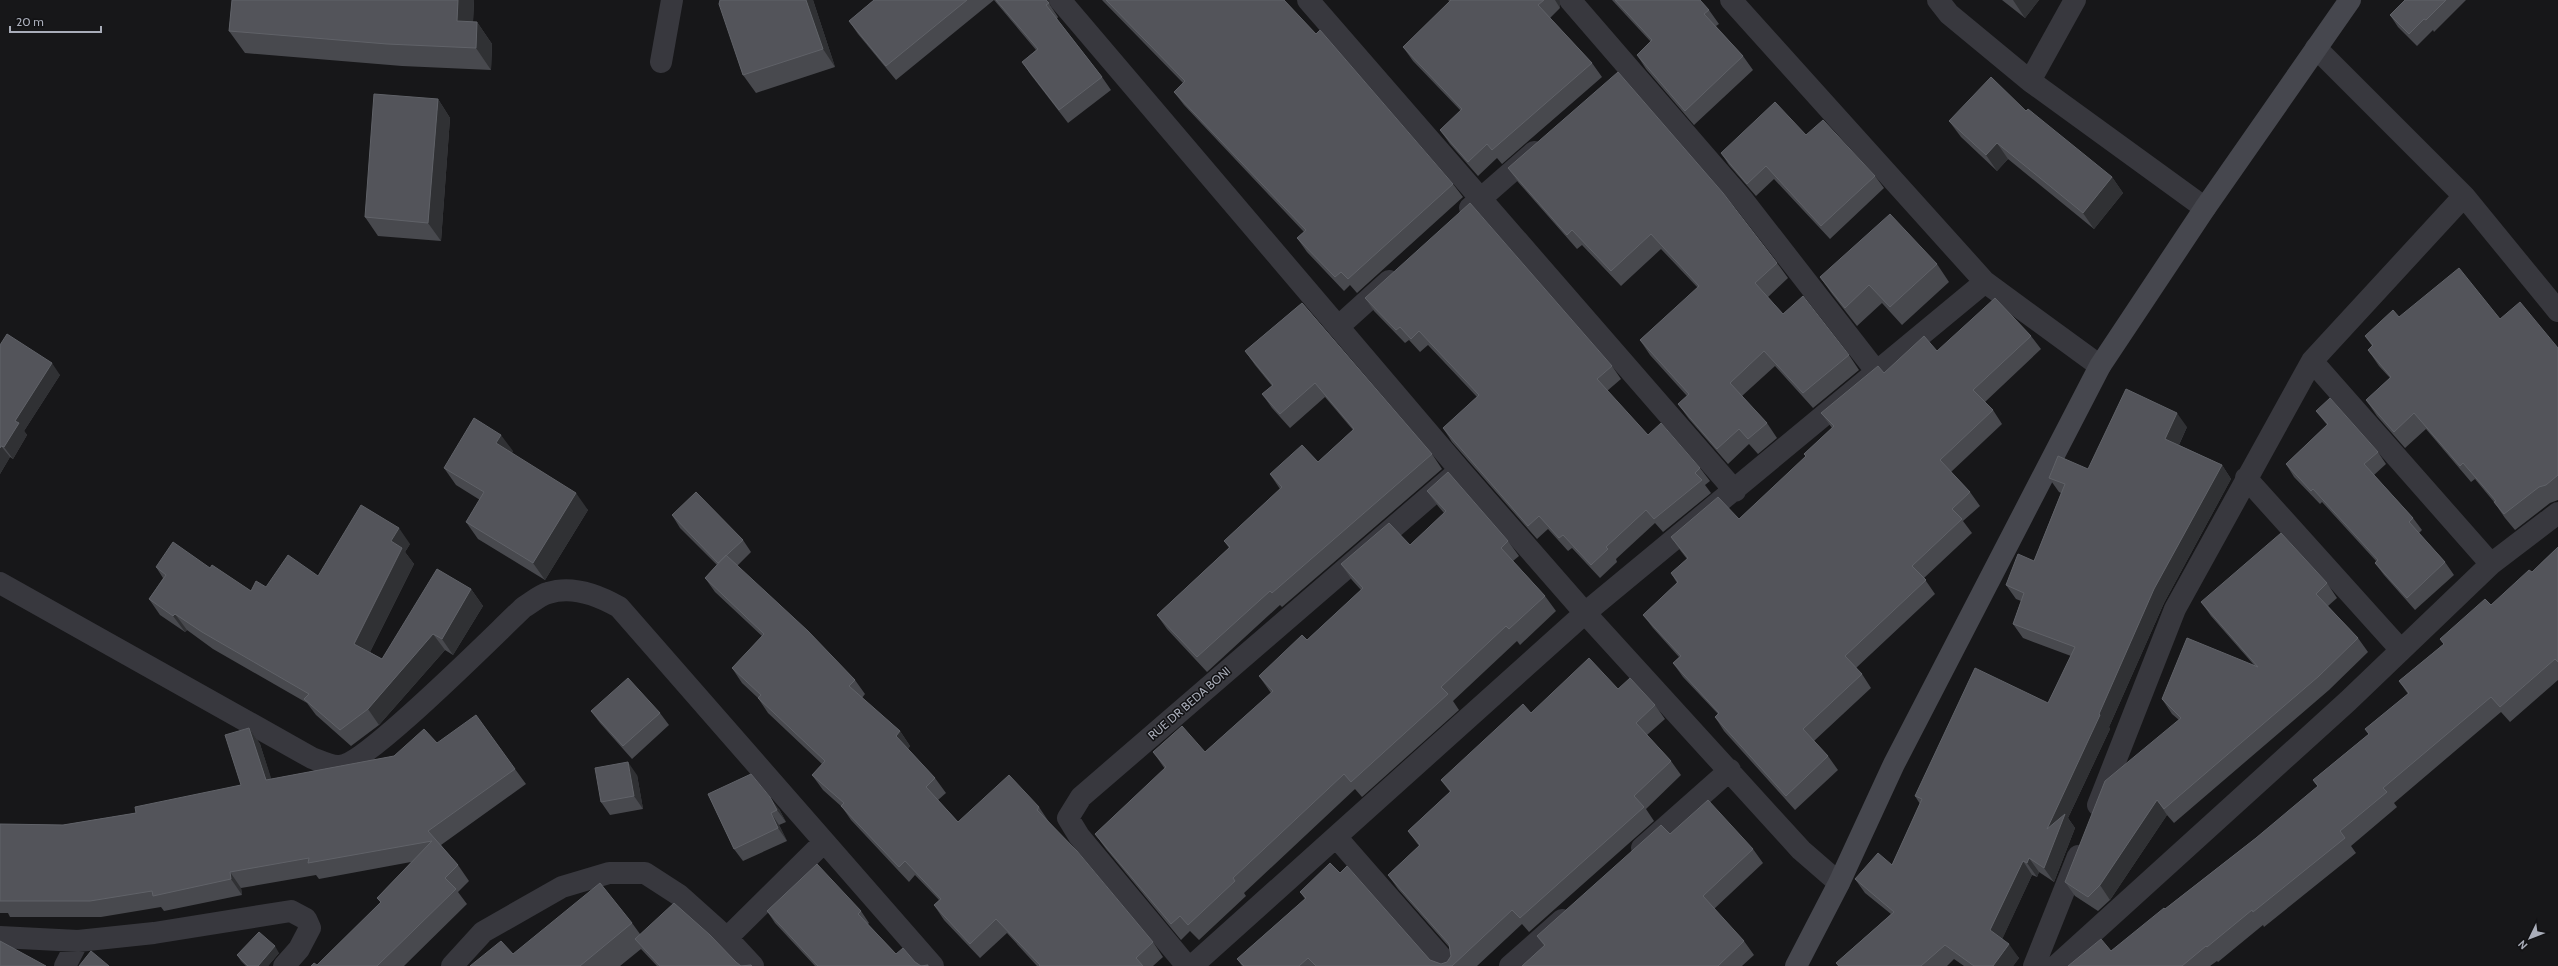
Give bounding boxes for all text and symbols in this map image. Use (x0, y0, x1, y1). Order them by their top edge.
scale bar (10, 8, 101, 34)
text: 20 m (16, 14, 44, 29)
street label: RUE DR BEDA BONI (1145, 663, 1233, 743)
north arrow (2510, 918, 2550, 958)
text: N (2515, 937, 2530, 952)

